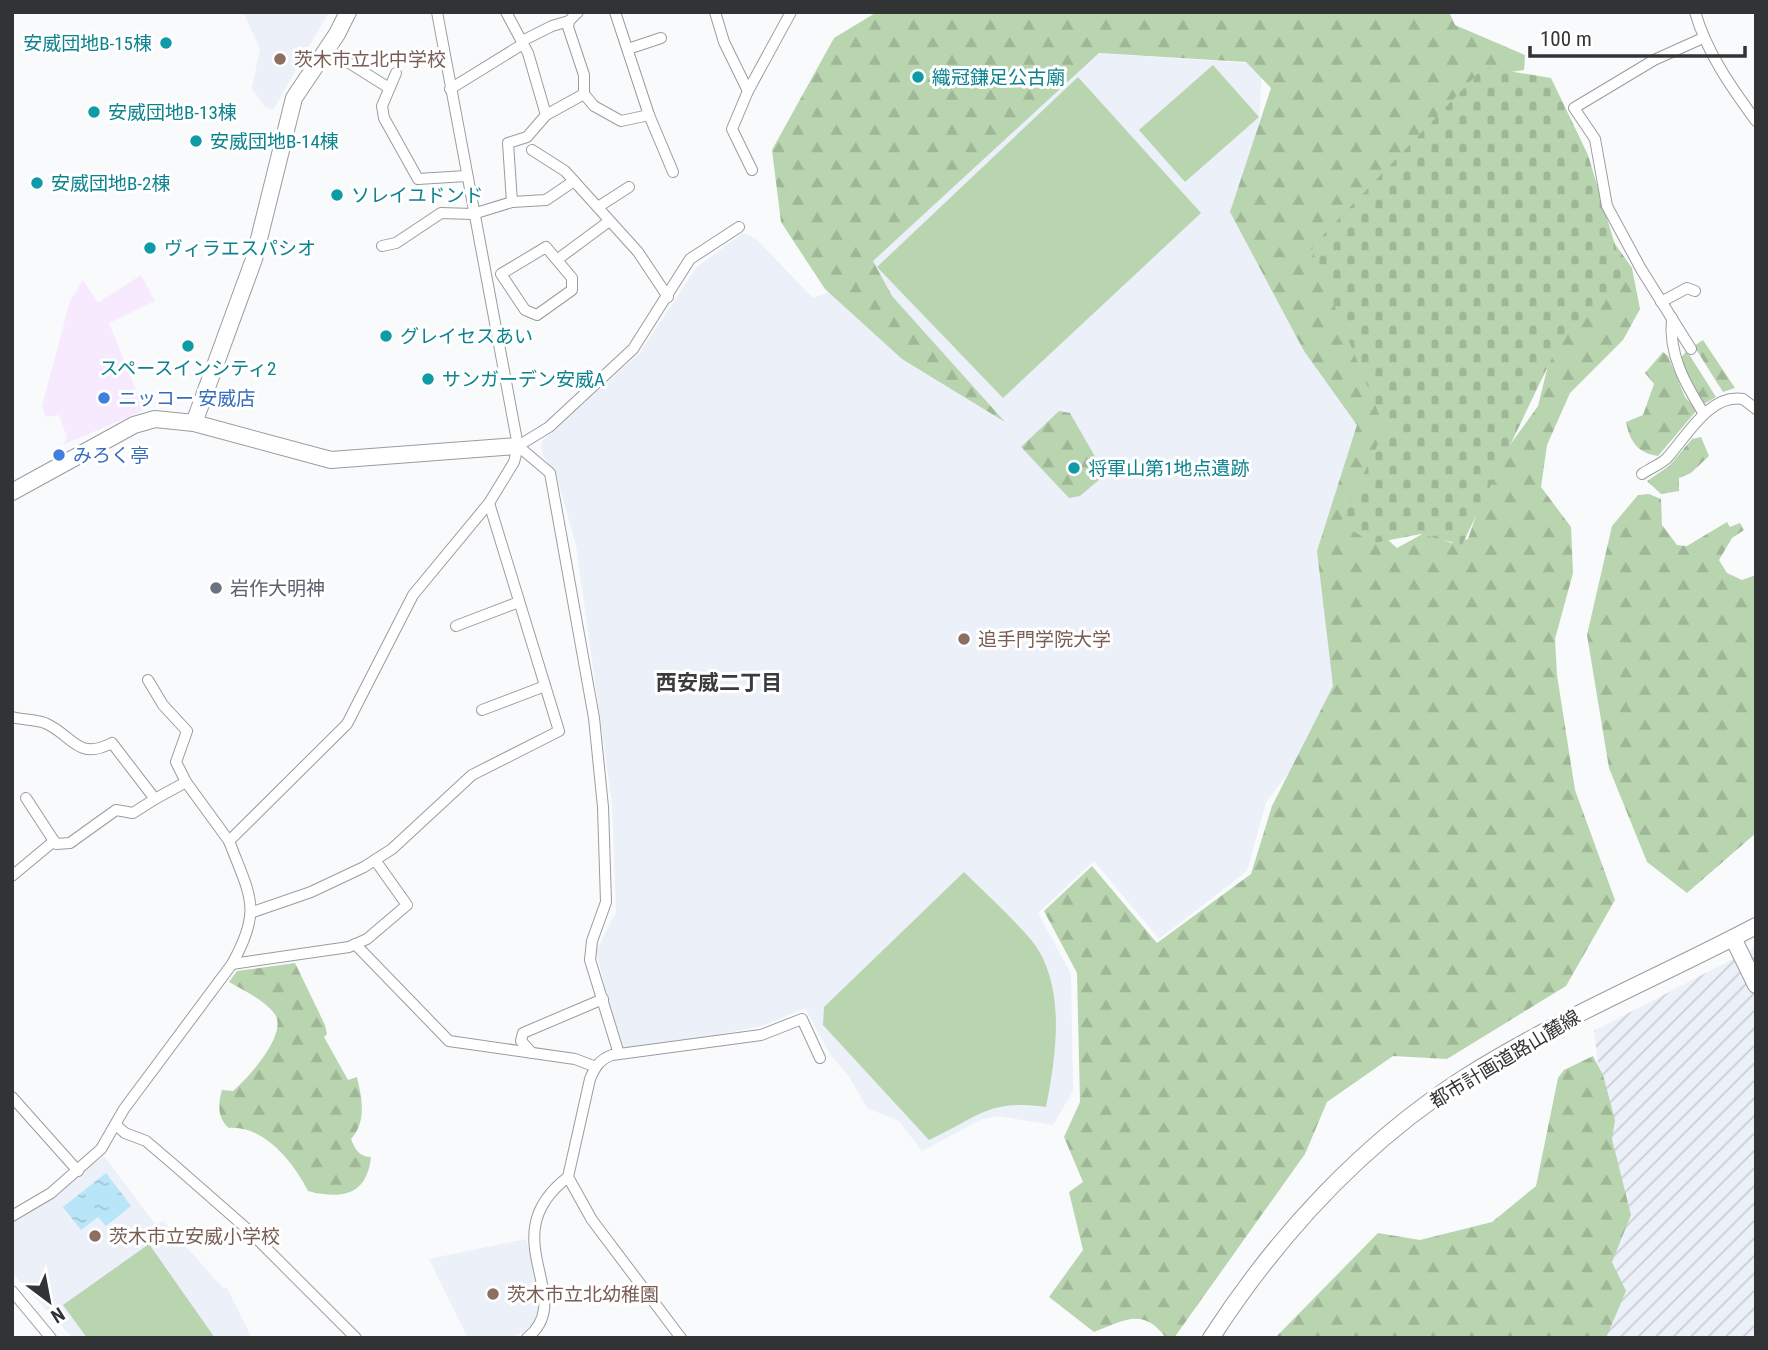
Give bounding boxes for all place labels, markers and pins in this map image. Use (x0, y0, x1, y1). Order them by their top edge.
place label: 安威団地B-15棟 (23, 32, 152, 55)
marker: 安威団地B-15棟 (158, 35, 174, 51)
place label: 茨木市立北中学校 (294, 48, 446, 71)
marker: 茨木市立北中学校 (272, 51, 288, 67)
place label: 織冠鎌足公古廟 (932, 66, 1065, 89)
marker: 織冠鎌足公古廟 (910, 69, 926, 85)
place label: 安威団地B-13棟 (108, 101, 237, 124)
marker: 安威団地B-13棟 (86, 104, 102, 120)
place label: 安威団地B-14棟 (210, 130, 339, 153)
marker: 安威団地B-14棟 (188, 133, 204, 149)
place label: 安威団地B-2棟 (51, 172, 170, 195)
marker: 安威団地B-2棟 (29, 175, 45, 191)
place label: ソレイユドンド (351, 184, 484, 207)
marker: ソレイユドンド (329, 187, 345, 203)
place label: ヴィラエスパシオ (164, 237, 316, 260)
marker: ヴィラエスパシオ (142, 240, 158, 256)
place label: グレイセスあい (400, 325, 533, 348)
marker: グレイセスあい (378, 328, 394, 344)
marker: スペースインシティ2 (180, 338, 196, 354)
place label: スペースインシティ2 (100, 357, 276, 380)
place label: サンガーデン安威A (442, 368, 605, 391)
marker: サンガーデン安威A (420, 371, 436, 387)
place label: ニッコー 安威店 (118, 387, 255, 410)
marker: ニッコー 安威店 (96, 390, 112, 406)
place label: みろく亭 (73, 444, 149, 467)
marker: みろく亭 (51, 447, 67, 463)
place label: 将軍山第1地点遺跡 (1088, 457, 1249, 480)
marker: 将軍山第1地点遺跡 (1066, 460, 1082, 476)
place label: 岩作大明神 (230, 577, 325, 600)
marker: 岩作大明神 (208, 580, 224, 596)
place label: 追手門学院大学 (978, 628, 1111, 651)
marker: 追手門学院大学 (956, 631, 972, 647)
place label: 茨木市立安威小学校 (109, 1225, 280, 1248)
marker: 茨木市立安威小学校 (87, 1228, 103, 1244)
place label: 茨木市立北幼稚園 (507, 1283, 659, 1306)
marker: 茨木市立北幼稚園 (485, 1286, 501, 1302)

